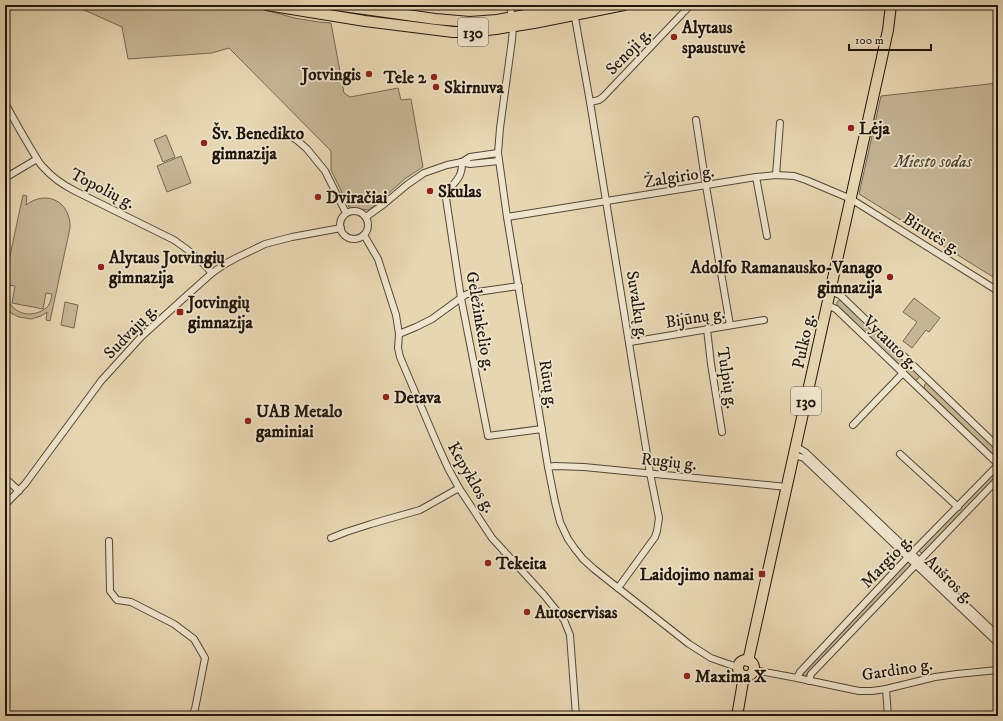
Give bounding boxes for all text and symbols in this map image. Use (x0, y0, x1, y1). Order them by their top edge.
place label: Alytaus spaustuvė (681, 17, 745, 59)
road number: 130 (458, 18, 488, 46)
street label: Senoji g. (601, 23, 657, 80)
scale bar (849, 26, 931, 52)
marker: Alytaus spaustuvė (669, 32, 679, 42)
text: 100 m (855, 33, 884, 48)
place label: Jotvingis (300, 64, 361, 86)
place label: Tele 2 (383, 67, 427, 89)
marker: Jotvingis (364, 69, 374, 79)
marker: Tele 2 (429, 72, 439, 82)
place label: Skirnuva (444, 77, 505, 99)
marker: Skirnuva (431, 82, 441, 92)
place label: Lėja (859, 118, 890, 140)
place label: Šv. Benedikto gimnazija (211, 122, 304, 165)
marker: Lėja (846, 123, 856, 133)
marker: Šv. Benedikto gimnazija (199, 138, 209, 148)
park label: Miesto sodas (893, 151, 973, 173)
street label: Žalgirio g. (642, 160, 716, 193)
street label: Topolių g. (67, 163, 139, 215)
place label: Skulas (438, 181, 482, 203)
marker: Skulas (425, 186, 435, 196)
place label: Dviračiai (326, 187, 388, 209)
marker: Dviračiai (313, 192, 323, 202)
street label: Birutės g. (899, 208, 964, 260)
place label: Alytaus Jotvingių gimnazija (108, 247, 226, 289)
place label: Adolfo Ramanausko-Vanago gimnazija (690, 257, 883, 299)
marker: Alytaus Jotvingių gimnazija (96, 262, 106, 272)
street label: Suvalkų g. (621, 269, 653, 341)
street label: Geležinkelio g. (460, 270, 500, 373)
marker: Adolfo Ramanausko-Vanago gimnazija (885, 272, 895, 282)
place label: Jotvingių gimnazija (186, 292, 253, 334)
street label: Sudvajų g. (99, 299, 162, 364)
street label: Bijūnų g. (664, 302, 727, 334)
marker: Jotvingių gimnazija (175, 307, 185, 317)
street label: Vytauto g. (857, 310, 923, 375)
street label: Pulko g. (787, 312, 821, 371)
street label: Tulpių g. (711, 346, 743, 410)
street label: Rūtų g. (533, 358, 563, 410)
place label: Detava (394, 387, 442, 409)
road number: 130 (791, 387, 821, 415)
marker: Detava (381, 392, 391, 402)
place label: UAB Metalo gaminiai (255, 401, 342, 443)
marker: UAB Metalo gaminiai (243, 416, 253, 426)
street label: Kepyklos g. (442, 438, 500, 517)
street label: Rugių g. (640, 448, 698, 476)
street label: Margio g. (856, 530, 918, 593)
street label: Aušros g. (920, 551, 979, 609)
place label: Tekeita (495, 553, 547, 575)
marker: Tekeita (483, 558, 493, 568)
place label: Laidojimo namai (640, 564, 755, 586)
marker: Laidojimo namai (757, 569, 767, 579)
place label: Autoservisas (534, 602, 618, 624)
marker: Autoservisas (522, 607, 532, 617)
street label: Gardino g. (860, 654, 934, 686)
place label: Maxima X (695, 666, 767, 688)
marker: Maxima X (682, 671, 692, 681)

